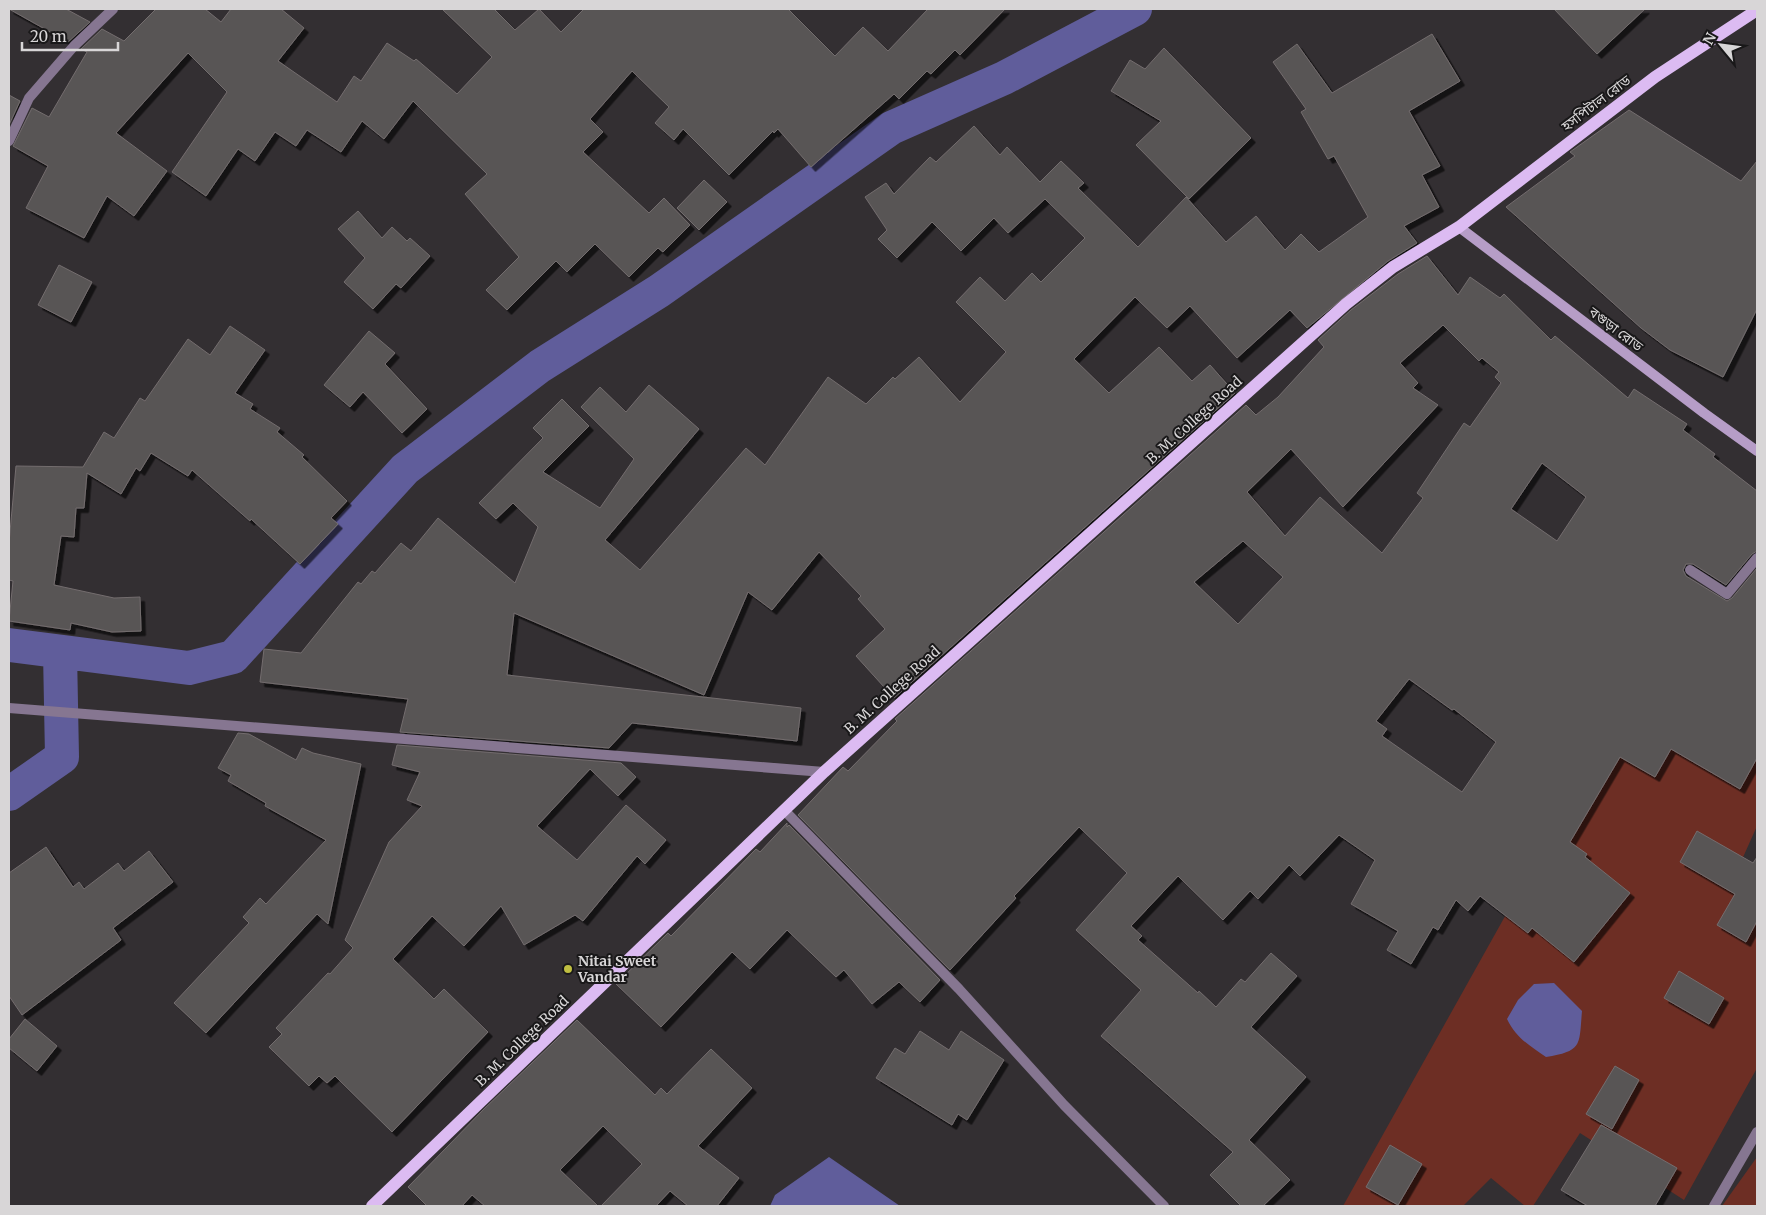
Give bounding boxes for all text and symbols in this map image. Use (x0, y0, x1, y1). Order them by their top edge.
scale bar (22, 20, 119, 52)
north arrow (1696, 20, 1746, 70)
text: 20 m (30, 27, 67, 46)
text: N (1699, 29, 1720, 48)
street label: হসপিটাল রোড (1557, 71, 1635, 135)
street label: বগুড়া রোড (1585, 302, 1647, 356)
street label: B. M. College Road (1142, 372, 1246, 468)
street label: B. M. College Road (840, 642, 944, 738)
place label: Nitai Sweet Vandar (577, 952, 657, 986)
marker: Nitai Sweet Vandar (562, 963, 574, 975)
street label: B. M. College Road (472, 991, 573, 1090)

